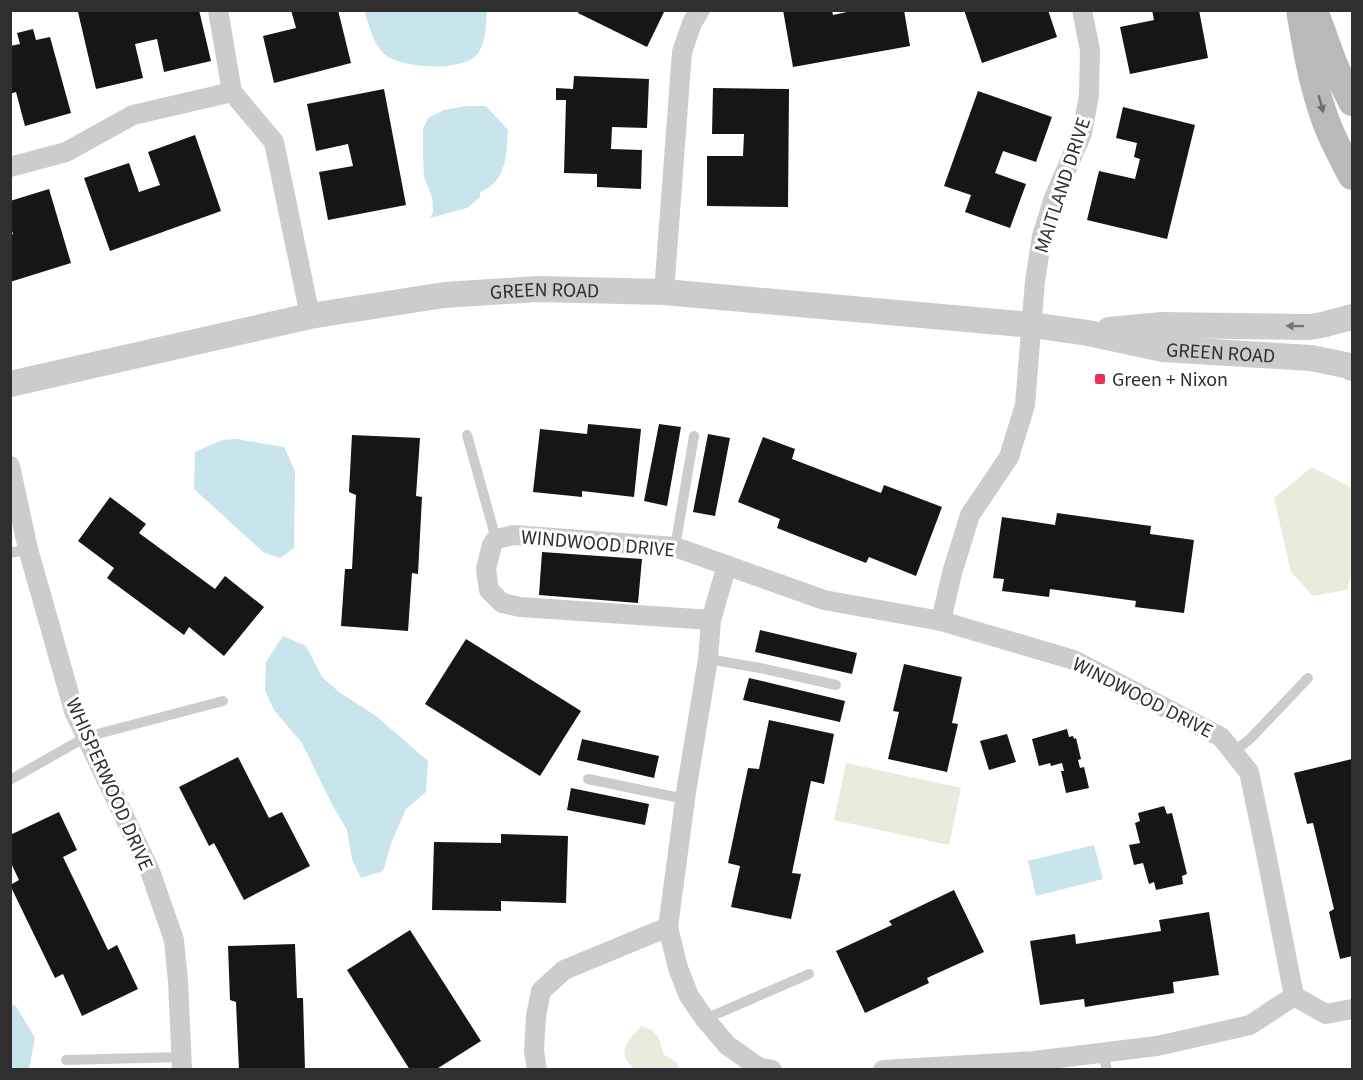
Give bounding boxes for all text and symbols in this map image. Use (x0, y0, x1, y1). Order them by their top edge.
one-way arrow (1316, 95, 1326, 113)
street label: MAITLAND DRIVE (1028, 114, 1098, 257)
street label: GREEN ROAD (489, 276, 600, 307)
one-way arrow (1286, 322, 1305, 331)
street label: GREEN ROAD (1165, 336, 1276, 371)
place label: Green + Nixon (1112, 366, 1228, 394)
marker: Green + Nixon (1093, 372, 1107, 386)
street label: WINDWOOD DRIVE (520, 523, 676, 565)
street label: WINDWOOD DRIVE (1067, 650, 1218, 745)
street label: WHISPERWOOD DRIVE (58, 694, 160, 875)

